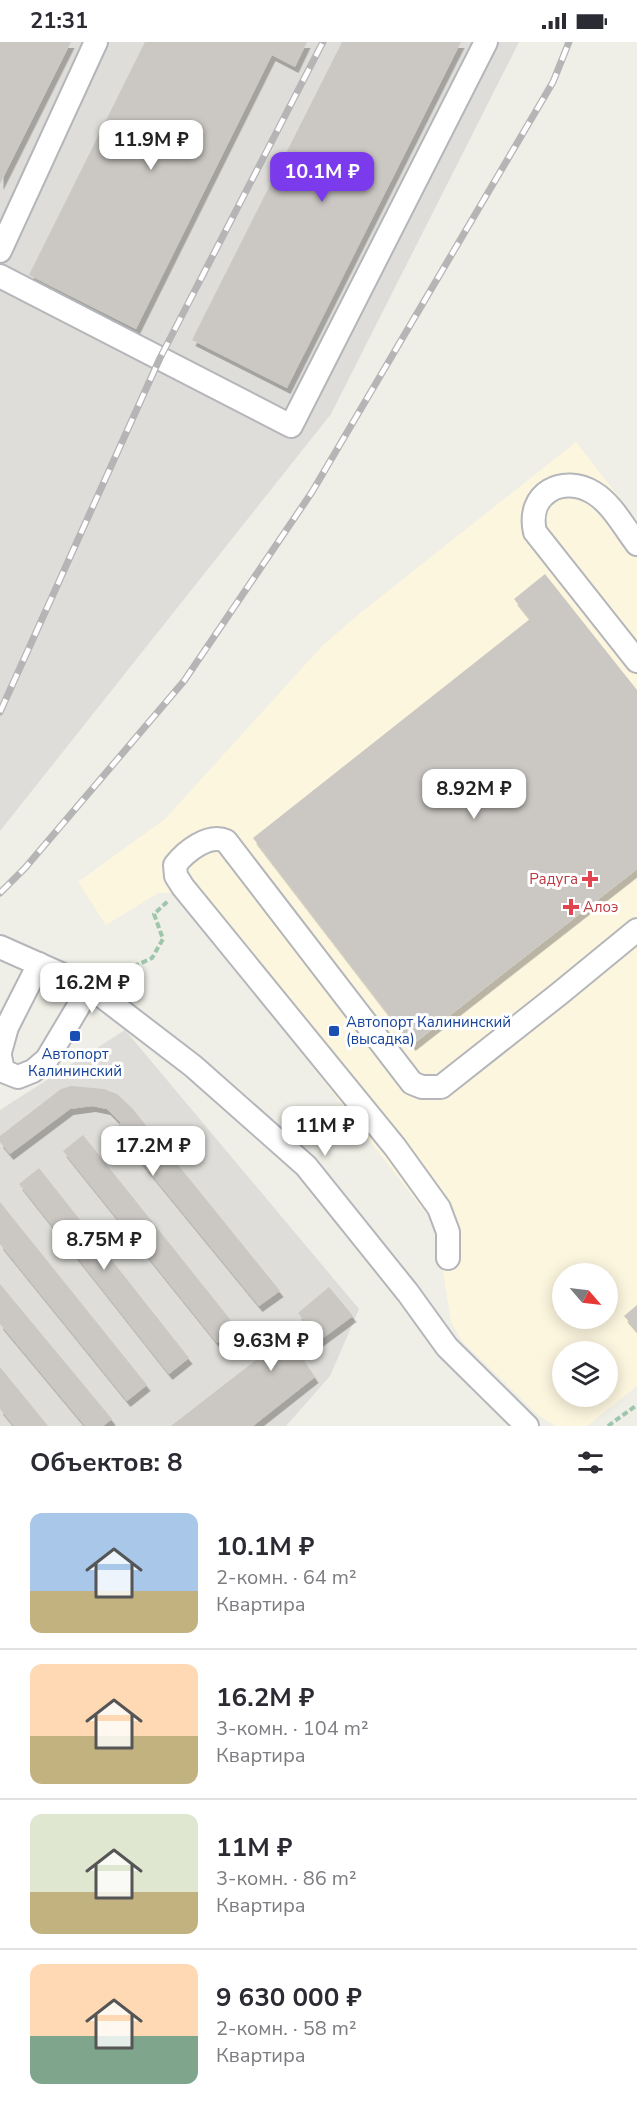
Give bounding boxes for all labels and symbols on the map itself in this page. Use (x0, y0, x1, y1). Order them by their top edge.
pin: 11.9M ₽ (96, 120, 206, 171)
pin: 10.1M ₽ (267, 152, 377, 203)
pin: 8.92M ₽ (419, 769, 529, 820)
place label: Радуга (529, 869, 578, 889)
marker: Радуга (583, 872, 597, 886)
place label: Алоэ (583, 897, 618, 917)
marker: Алоэ (564, 900, 578, 914)
pin: 16.2M ₽ (37, 963, 147, 1014)
place label: Автопорт Калининский (высадка) (346, 1012, 511, 1049)
marker: Автопорт Калининский (высадка) (327, 1024, 341, 1038)
marker: Автопорт Калининский (68, 1029, 82, 1043)
place label: Автопорт Калининский (28, 1044, 122, 1081)
pin: 11M ₽ (283, 1106, 367, 1157)
pin: 17.2M ₽ (98, 1126, 208, 1177)
pin: 8.75M ₽ (49, 1220, 159, 1271)
north arrow (552, 1263, 618, 1329)
pin: 9.63M ₽ (216, 1321, 326, 1372)

